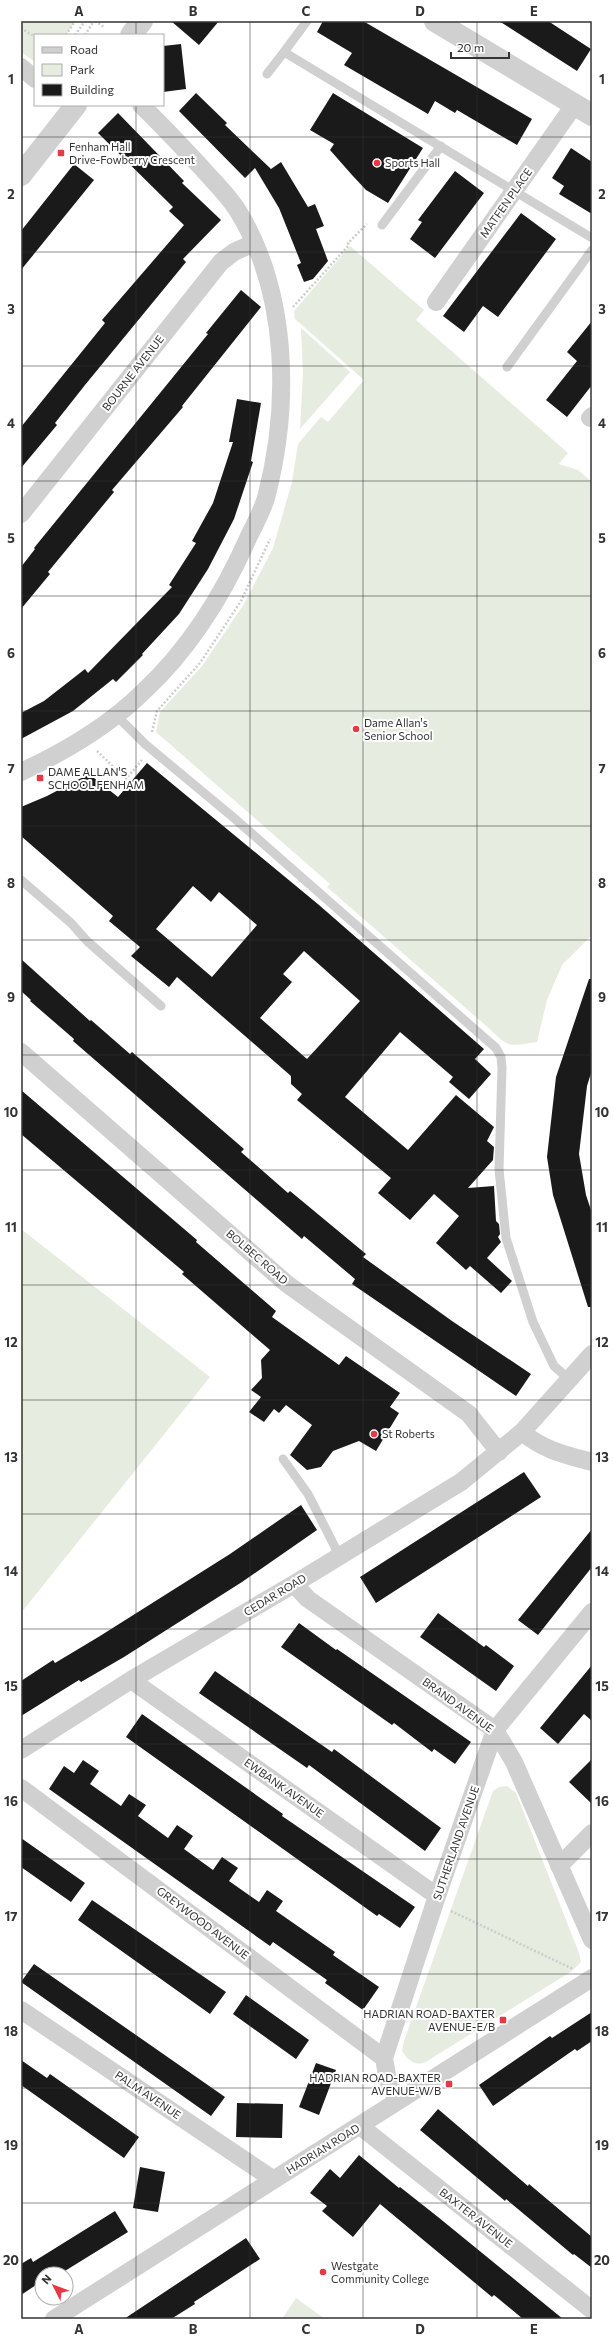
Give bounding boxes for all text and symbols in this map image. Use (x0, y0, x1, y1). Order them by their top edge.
text: A (74, 3, 84, 19)
text: B (189, 3, 198, 19)
text: C (302, 3, 311, 19)
text: D (415, 3, 425, 19)
text: E (530, 3, 538, 19)
legend (34, 34, 164, 106)
scale bar (451, 34, 509, 60)
text: 20 m (457, 40, 484, 54)
text: Road (70, 42, 98, 56)
text: Park (70, 62, 96, 76)
text: 1 (8, 71, 14, 87)
text: 1 (599, 71, 605, 87)
text: Building (70, 82, 114, 96)
place label: Fenham Hall Drive-Fowberry Crescent (69, 140, 195, 166)
marker: Fenham Hall Drive-Fowberry Crescent (56, 148, 66, 158)
place label: Sports Hall (385, 156, 440, 169)
marker: Sports Hall (372, 158, 382, 168)
street label: MATFEN PLACE (477, 165, 534, 240)
text: 2 (7, 186, 15, 202)
text: 2 (598, 186, 606, 202)
text: 3 (7, 301, 15, 317)
text: 3 (598, 301, 606, 317)
street label: BOURNE AVENUE (99, 332, 166, 413)
text: 4 (7, 415, 15, 431)
text: 4 (598, 415, 606, 431)
text: 5 (7, 530, 15, 546)
text: 5 (598, 530, 606, 546)
text: 6 (7, 645, 15, 661)
text: 6 (598, 645, 606, 661)
place label: Dame Allan's Senior School (364, 716, 433, 742)
marker: Dame Allan's Senior School (351, 724, 361, 734)
text: 7 (7, 760, 15, 776)
text: 7 (598, 760, 606, 776)
place label: DAME ALLAN'S SCHOOL FENHAM (48, 765, 144, 791)
marker: DAME ALLAN'S SCHOOL FENHAM (35, 773, 45, 783)
text: 8 (7, 875, 15, 891)
text: 8 (598, 875, 606, 891)
text: 9 (7, 989, 15, 1005)
text: 9 (598, 989, 606, 1005)
text: 10 (4, 1104, 19, 1120)
text: 10 (595, 1104, 610, 1120)
text: 11 (5, 1219, 17, 1235)
text: 11 (596, 1219, 608, 1235)
street label: BOLBEC ROAD (224, 1226, 291, 1287)
text: 12 (4, 1334, 18, 1350)
text: 12 (595, 1334, 609, 1350)
place label: St Roberts (382, 1427, 435, 1440)
marker: St Roberts (369, 1429, 379, 1439)
text: 13 (4, 1449, 18, 1465)
text: 13 (595, 1449, 609, 1465)
text: 14 (4, 1563, 18, 1579)
text: 14 (595, 1563, 609, 1579)
street label: CEDAR ROAD (241, 1571, 308, 1618)
street label: BRAND AVENUE (420, 1675, 496, 1735)
text: 15 (4, 1678, 18, 1694)
text: 15 (595, 1678, 609, 1694)
street label: EWBANK AVENUE (242, 1755, 326, 1820)
street label: SUTHERLAND AVENUE (430, 1784, 481, 1902)
text: 16 (4, 1793, 18, 1809)
text: 16 (595, 1793, 609, 1809)
street label: GREYWOOD AVENUE (155, 1884, 252, 1962)
text: 17 (4, 1908, 18, 1924)
text: 17 (595, 1908, 609, 1924)
place label: HADRIAN ROAD-BAXTER AVENUE-E/B (363, 2007, 496, 2033)
marker: HADRIAN ROAD-BAXTER AVENUE-E/B (498, 2015, 508, 2025)
text: 18 (4, 2023, 18, 2039)
text: 18 (595, 2023, 609, 2039)
street label: PALM AVENUE (113, 2068, 184, 2121)
place label: HADRIAN ROAD-BAXTER AVENUE-W/B (309, 2071, 442, 2097)
marker: HADRIAN ROAD-BAXTER AVENUE-W/B (444, 2079, 454, 2089)
street label: HADRIAN ROAD (284, 2121, 362, 2176)
text: 19 (4, 2137, 18, 2153)
text: 19 (595, 2137, 609, 2153)
street label: BAXTER AVENUE (437, 2185, 515, 2250)
text: 20 (3, 2252, 19, 2268)
text: 20 (594, 2252, 610, 2268)
place label: Westgate Community College (331, 2259, 429, 2285)
north arrow (34, 2266, 74, 2306)
marker: Westgate Community College (318, 2267, 328, 2277)
text: N (39, 2272, 54, 2286)
text: A (74, 2321, 84, 2337)
text: B (189, 2321, 198, 2337)
text: C (302, 2321, 311, 2337)
text: D (415, 2321, 425, 2337)
text: E (530, 2321, 538, 2337)

